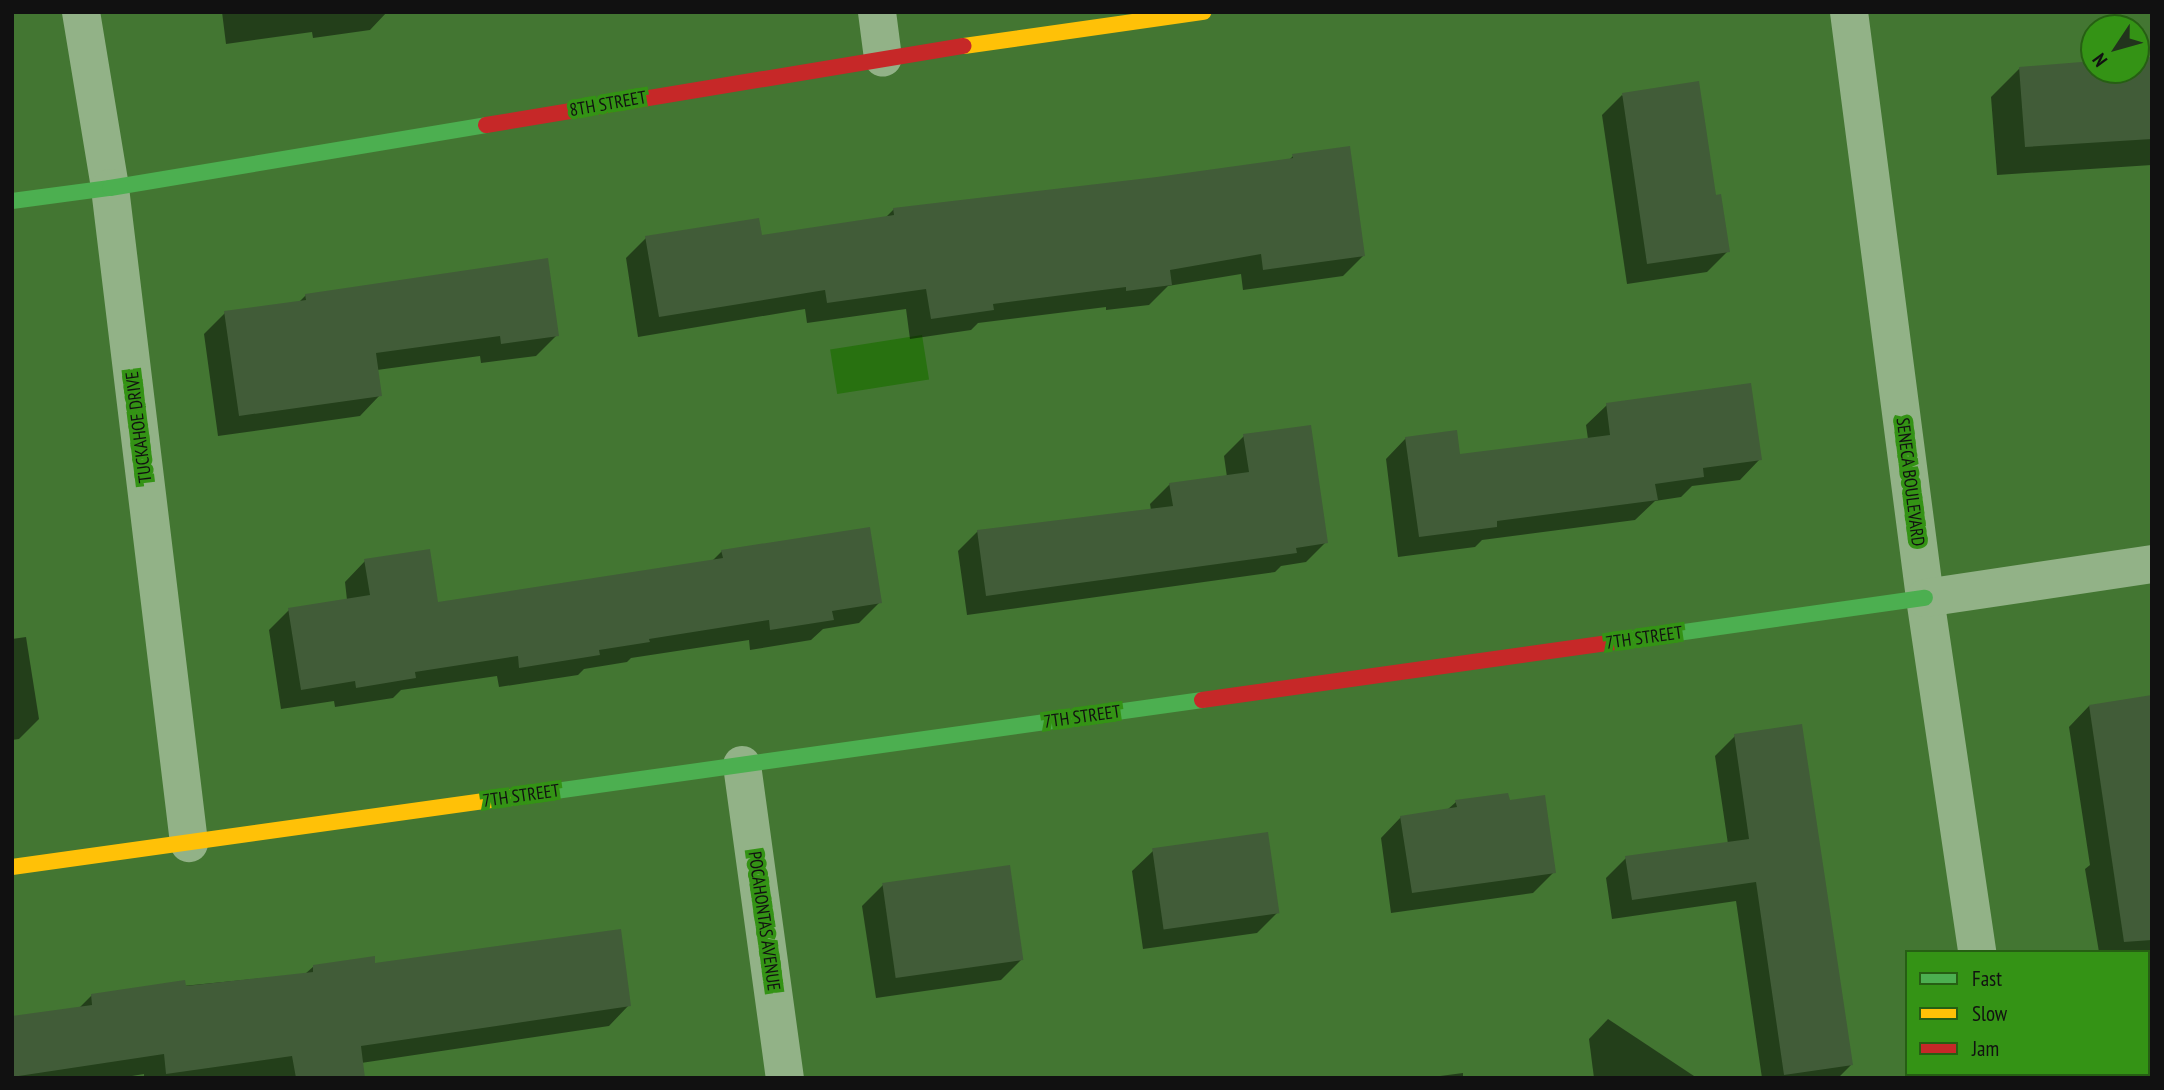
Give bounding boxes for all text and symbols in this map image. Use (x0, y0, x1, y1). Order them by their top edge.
north arrow (2080, 14, 2150, 84)
text: N (2087, 49, 2112, 71)
street label: 8TH STREET (568, 87, 648, 121)
street label: TUCKAHOE DRIVE (121, 370, 157, 484)
street label: SENECA BOULEVARD (1891, 416, 1929, 548)
street label: 7TH STREET (1604, 622, 1684, 654)
street label: 7TH STREET (1042, 701, 1122, 733)
street label: 7TH STREET (481, 780, 561, 812)
street label: POCAHONTAS AVENUE (743, 850, 785, 992)
legend (1905, 950, 2150, 1076)
text: Fast (1972, 965, 2002, 992)
text: Slow (1972, 1000, 2007, 1027)
text: Jam (1972, 1035, 1999, 1062)

